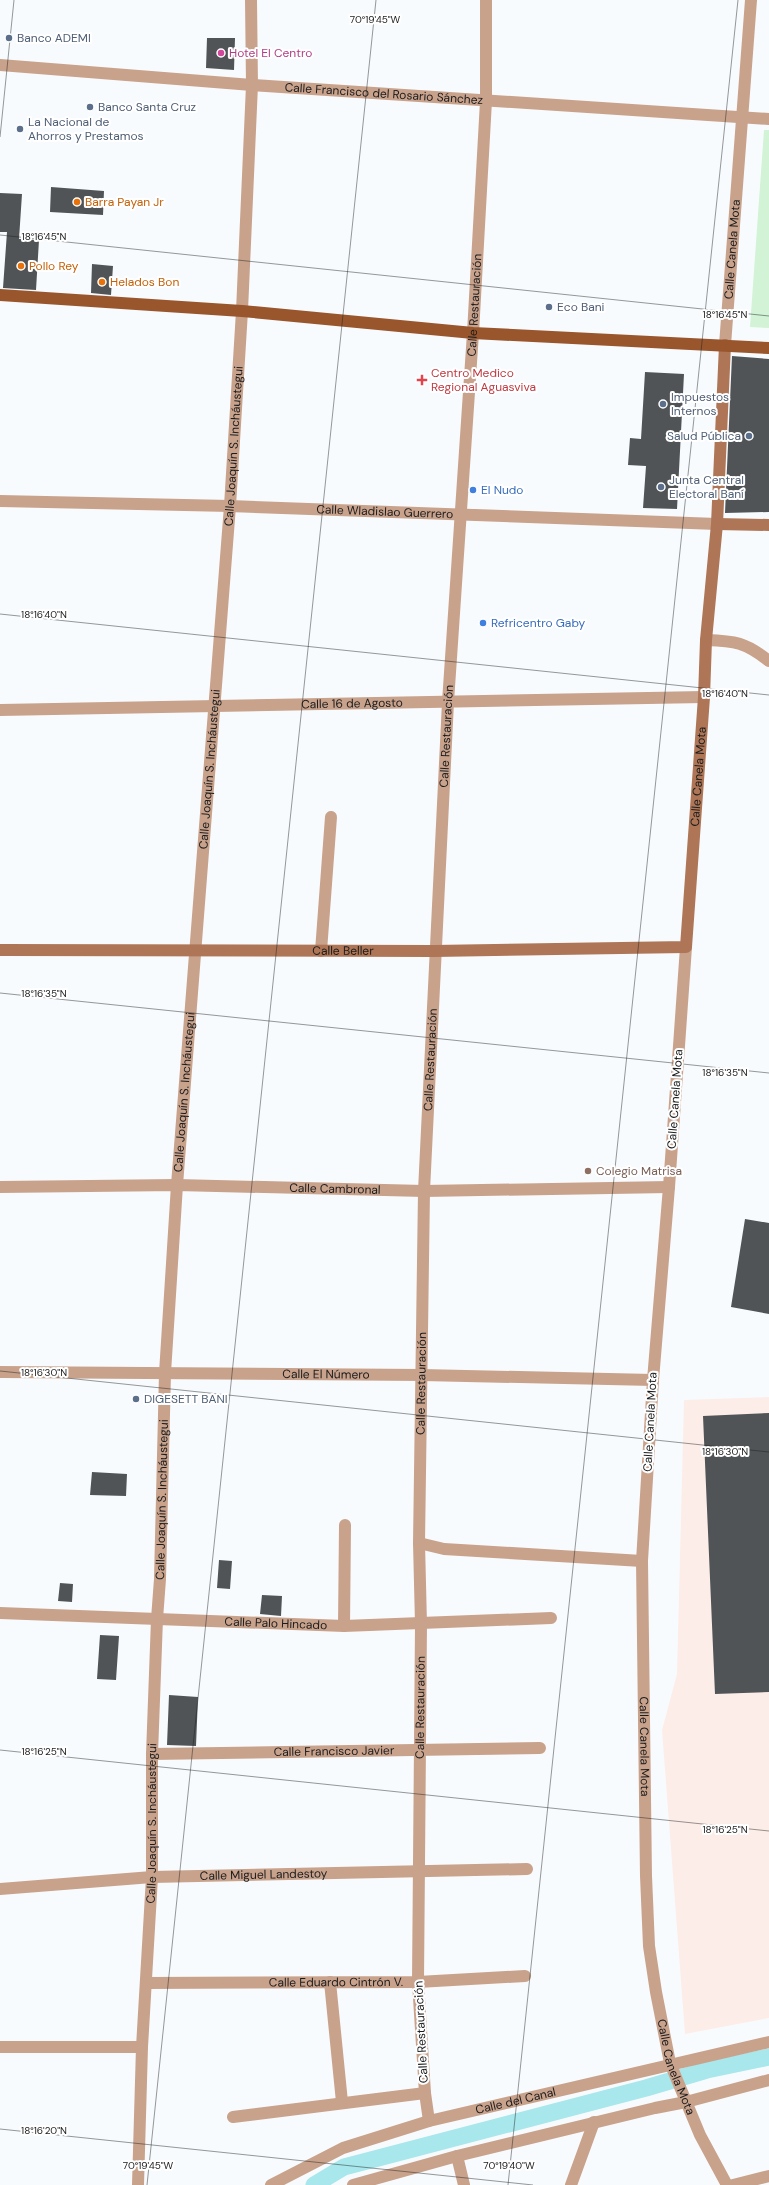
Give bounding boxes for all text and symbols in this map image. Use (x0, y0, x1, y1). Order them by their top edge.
text: 70°19'45"W (350, 13, 401, 26)
place label: Banco ADEMI (17, 30, 91, 46)
marker: Banco ADEMI (4, 33, 14, 43)
place label: Hotel El Centro (229, 45, 312, 61)
marker: Hotel El Centro (216, 48, 226, 58)
street label: Calle Francisco del Rosario Sánchez (284, 79, 484, 108)
place label: Banco Santa Cruz (98, 99, 196, 115)
marker: Banco Santa Cruz (85, 102, 95, 112)
place label: La Nacional de Ahorros y Prestamos (28, 114, 144, 144)
marker: La Nacional de Ahorros y Prestamos (15, 124, 25, 134)
place label: Barra Payan Jr (85, 194, 164, 210)
marker: Barra Payan Jr (72, 197, 82, 207)
street label: Calle Canela Mota (720, 199, 744, 300)
text: 18°16'45"N (22, 230, 67, 243)
street label: Calle Restauración (463, 253, 485, 357)
place label: Pollo Rey (29, 258, 79, 274)
marker: Pollo Rey (16, 261, 26, 271)
place label: Helados Bon (110, 274, 179, 290)
marker: Helados Bon (97, 277, 107, 287)
place label: Eco Bani (557, 299, 605, 315)
marker: Eco Bani (544, 302, 554, 312)
text: 18°16'45"N (703, 308, 748, 321)
street label: Calle Joaquín S. Incháustegui (220, 365, 247, 527)
place label: Centro Medico Regional Aguasviva (431, 365, 536, 395)
marker: Centro Medico Regional Aguasviva (416, 374, 428, 386)
place label: Impuestos Internos (671, 389, 729, 419)
marker: Impuestos Internos (658, 399, 668, 409)
place label: Salud Pública (667, 428, 741, 444)
marker: Salud Pública (744, 431, 754, 441)
place label: Junta Central Electoral Baní (669, 472, 744, 502)
place label: El Nudo (481, 482, 523, 498)
marker: Junta Central Electoral Baní (656, 482, 666, 492)
marker: El Nudo (468, 485, 478, 495)
street label: Calle Wladislao Guerrero (316, 501, 454, 522)
text: 18°16'40"N (21, 608, 67, 621)
place label: Refricentro Gaby (491, 615, 585, 631)
marker: Refricentro Gaby (478, 618, 488, 628)
street label: Calle Restauración (436, 684, 457, 788)
text: 18°16'40"N (702, 687, 748, 700)
street label: Calle Joaquín S. Incháustegui (195, 689, 224, 850)
street label: Calle 16 de Agosto (301, 695, 403, 712)
street label: Calle Canela Mota (687, 726, 710, 827)
street label: Calle Beller (312, 943, 374, 959)
text: 18°16'35"N (21, 987, 67, 1000)
street label: Calle Restauración (420, 1008, 441, 1111)
street label: Calle Joaquín S. Incháustegui (170, 1012, 198, 1173)
street label: Calle Canela Mota (664, 1049, 686, 1149)
text: 18°16'35"N (702, 1066, 748, 1079)
place label: Colegio Matrisa (596, 1163, 682, 1179)
marker: Colegio Matrisa (583, 1166, 593, 1176)
street label: Calle Cambronal (289, 1180, 381, 1198)
street label: Calle Restauración (413, 1332, 430, 1435)
text: 18°16'30"N (21, 1366, 67, 1379)
street label: Calle El Número (282, 1366, 370, 1383)
street label: Calle Canela Mota (639, 1372, 661, 1472)
place label: DIGESETT BANI (144, 1391, 228, 1407)
marker: DIGESETT BANI (131, 1394, 141, 1404)
street label: Calle Joaquín S. Incháustegui (152, 1419, 172, 1580)
text: 18°16'30"N (702, 1445, 748, 1458)
street label: Calle Palo Hincado (224, 1613, 327, 1633)
street label: Calle Restauración (412, 1656, 429, 1759)
street label: Calle Canela Mota (636, 1696, 653, 1797)
street label: Calle Francisco Javier (274, 1742, 395, 1760)
street label: Calle Joaquín S. Incháustegui (142, 1743, 160, 1904)
text: 18°16'25"N (21, 1745, 67, 1758)
text: 18°16'25"N (702, 1823, 748, 1836)
street label: Calle Miguel Landestoy (200, 1865, 328, 1884)
street label: Calle Eduardo Cintrón V. (269, 1974, 403, 1991)
street label: Calle Restauración (410, 1980, 432, 2084)
street label: Calle Canela Mota (654, 2018, 699, 2117)
street label: Calle del Canal (474, 2084, 557, 2118)
text: 18°16'20"N (21, 2124, 67, 2137)
text: 70°19'45"W (123, 2159, 174, 2172)
text: 70°19'40"W (483, 2159, 535, 2172)

